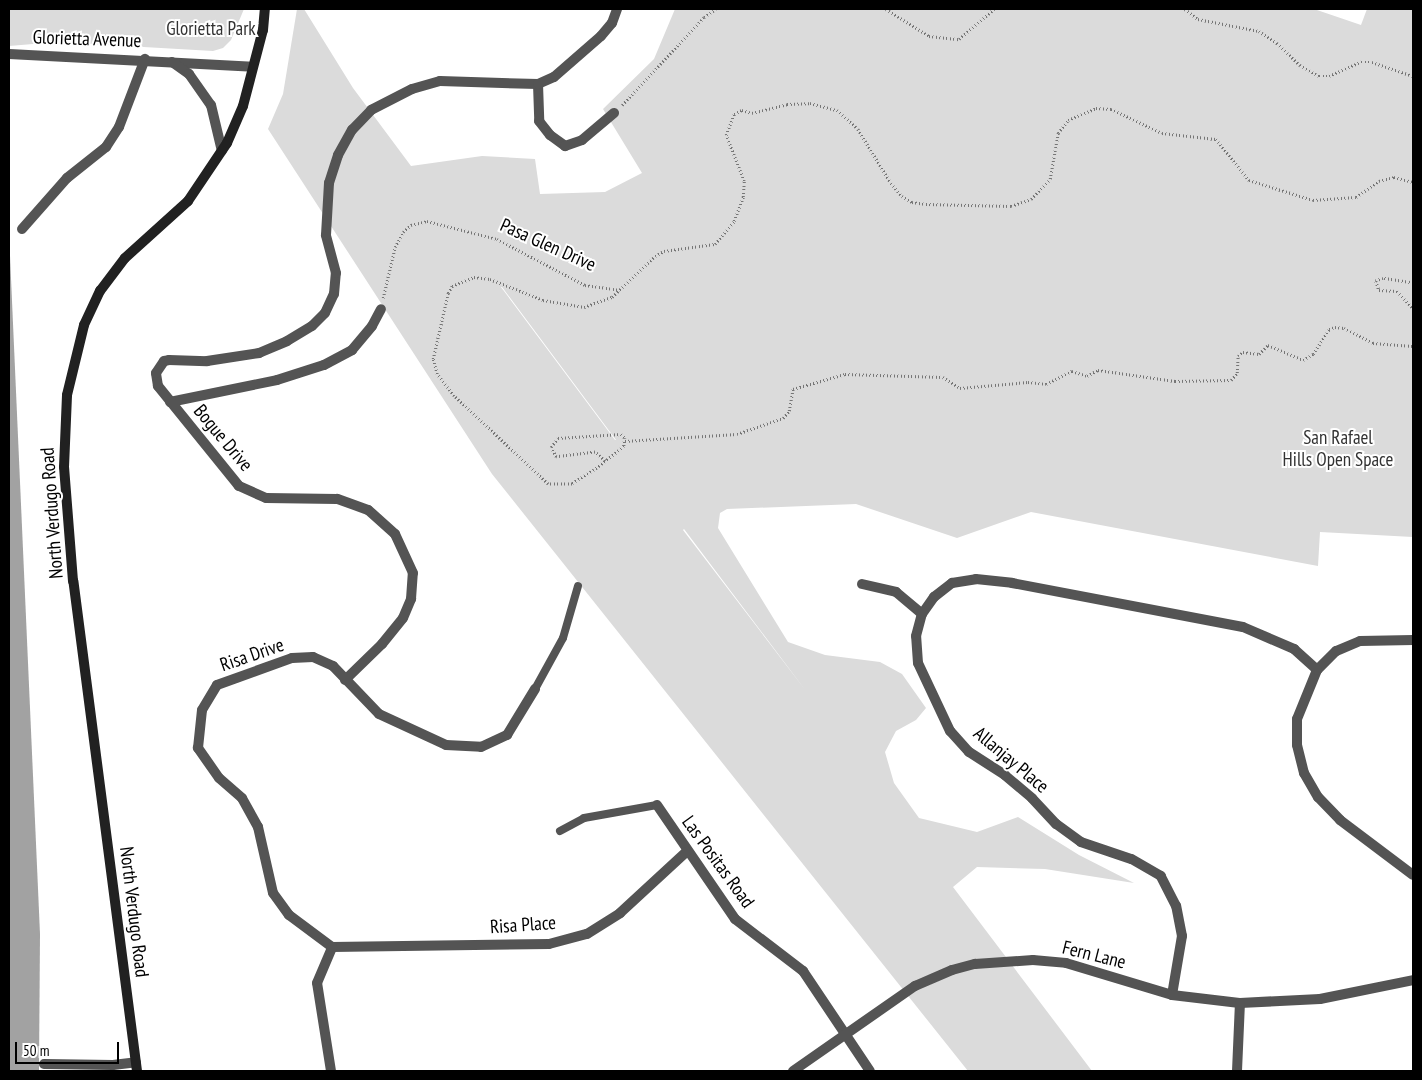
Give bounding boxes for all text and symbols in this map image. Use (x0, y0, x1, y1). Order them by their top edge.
park label: Glorietta Park (166, 18, 256, 40)
street label: Glorietta Avenue (32, 26, 142, 52)
street label: Pasa Glen Drive (497, 214, 599, 276)
street label: Bogue Drive (189, 400, 257, 476)
park label: San Rafael Hills Open Space (1283, 427, 1393, 471)
street label: North Verdugo Road (36, 446, 68, 580)
street label: Risa Drive (217, 634, 287, 676)
street label: Allanjay Place (969, 722, 1053, 798)
street label: Las Positas Road (677, 812, 759, 912)
street label: North Verdugo Road (115, 845, 153, 979)
street label: Risa Place (489, 911, 557, 939)
street label: Fern Lane (1060, 936, 1128, 974)
scale bar (18, 1032, 121, 1064)
text: 50 m (23, 1041, 49, 1060)

